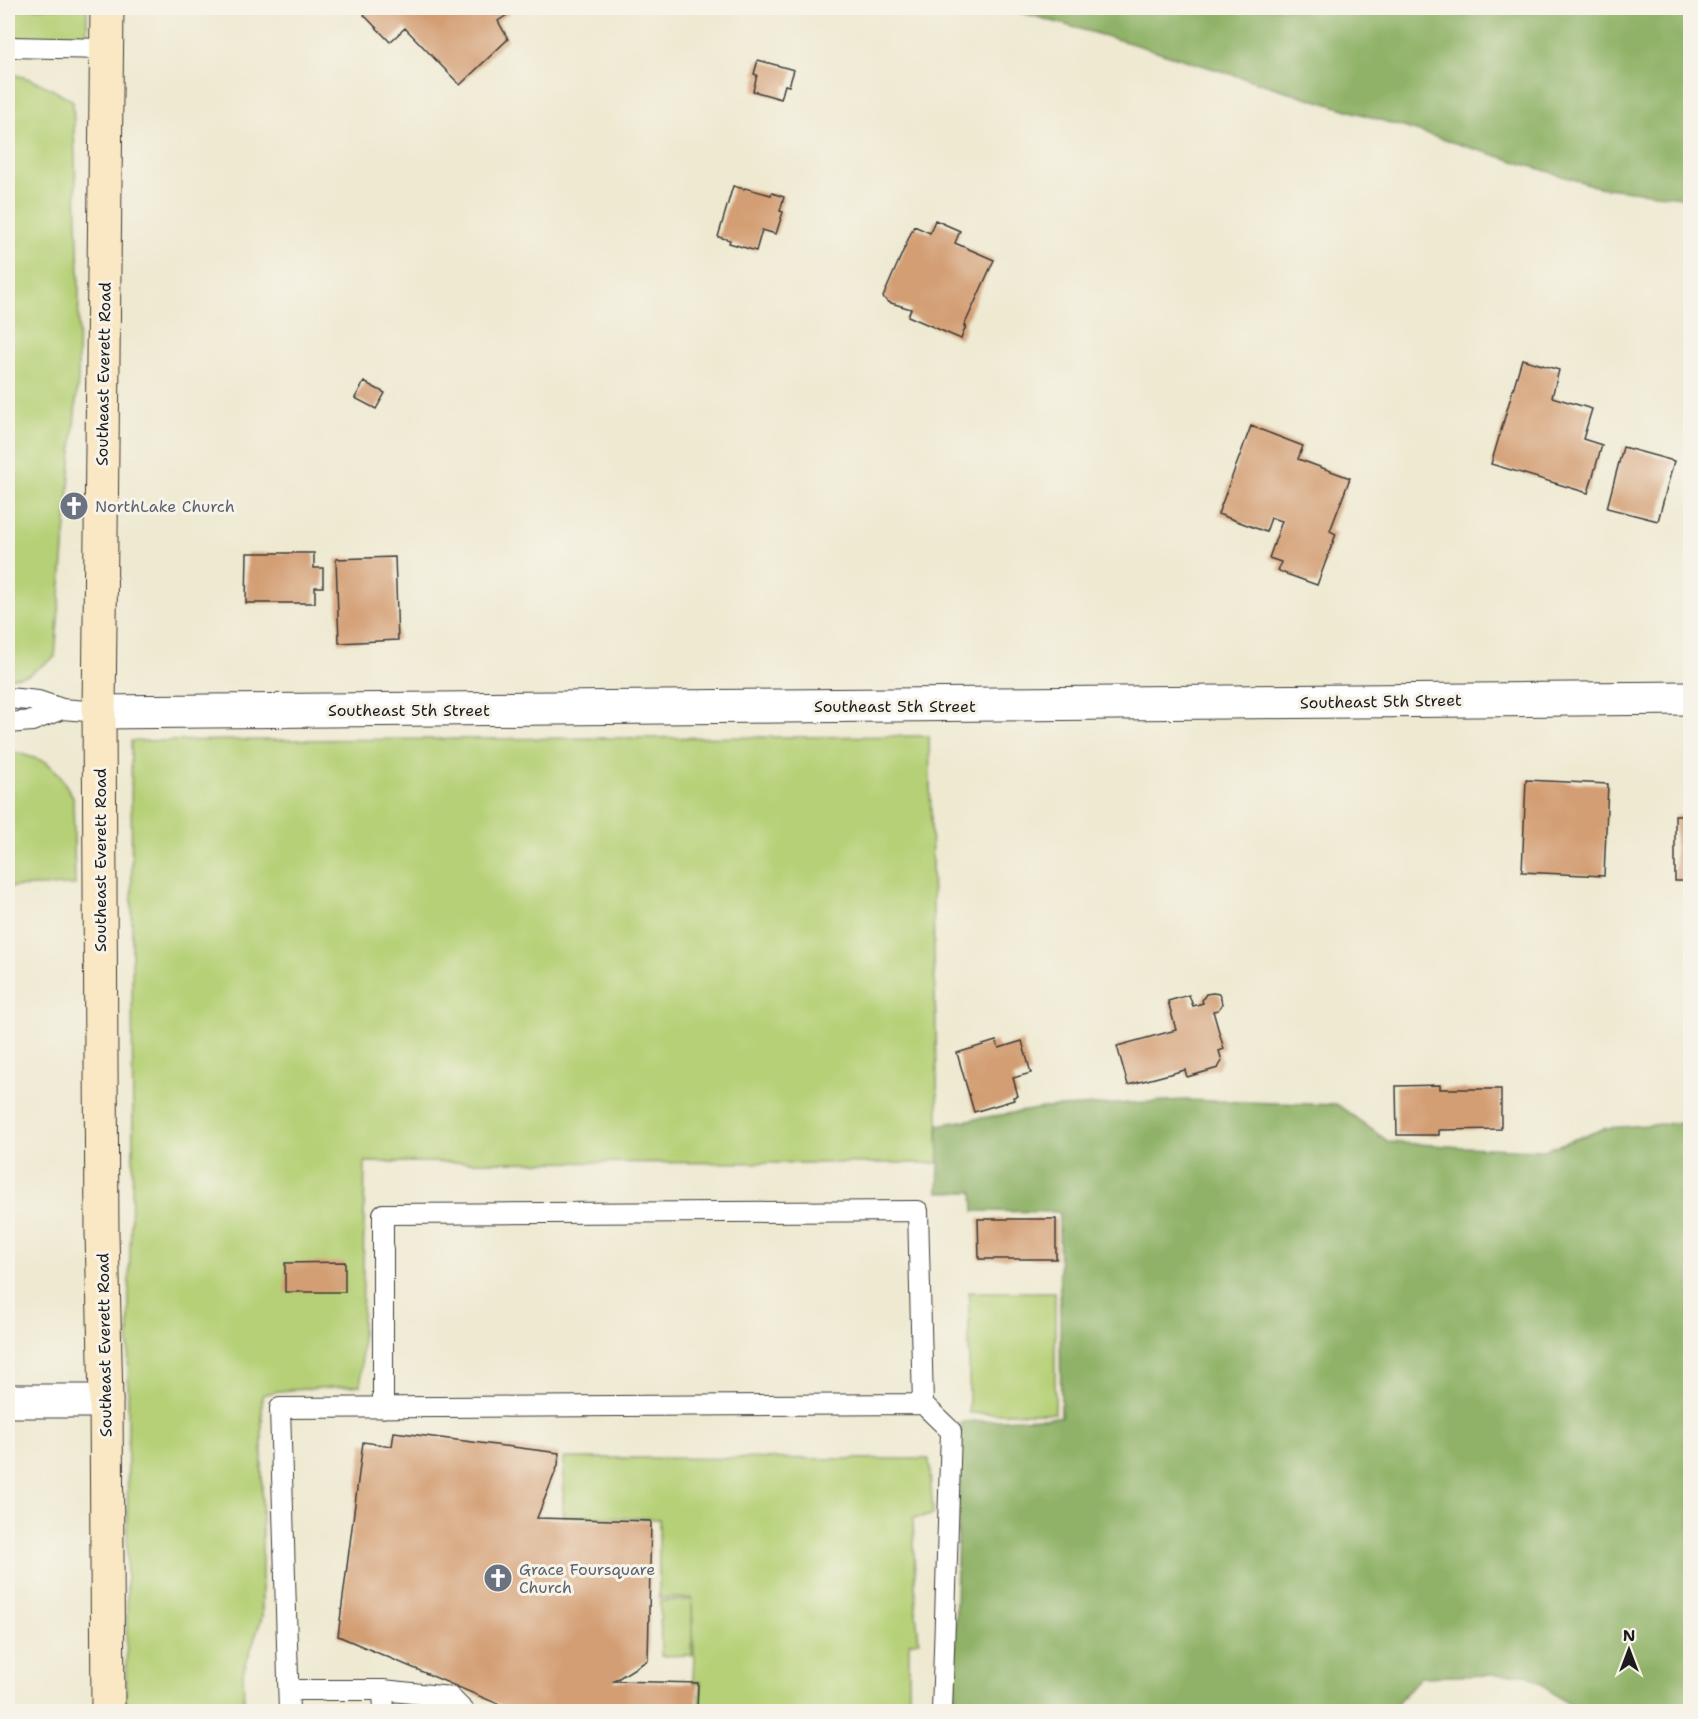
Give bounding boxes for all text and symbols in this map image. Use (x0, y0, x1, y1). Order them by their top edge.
street label: Southeast Everett Road (91, 282, 116, 466)
church icon: NorthLake Church (58, 490, 90, 522)
place label: NorthLake Church (95, 496, 235, 517)
street label: Southeast 5th Street (1300, 690, 1462, 713)
street label: Southeast 5th Street (814, 696, 976, 717)
street label: Southeast 5th Street (328, 700, 490, 721)
street label: Southeast Everett Road (90, 768, 111, 952)
street label: Southeast Everett Road (92, 1253, 117, 1437)
place label: Grace Foursquare Church (519, 1559, 655, 1598)
church icon: Grace Foursquare Church (482, 1562, 514, 1594)
north arrow (1599, 1620, 1659, 1680)
text: N (1623, 1625, 1635, 1646)

